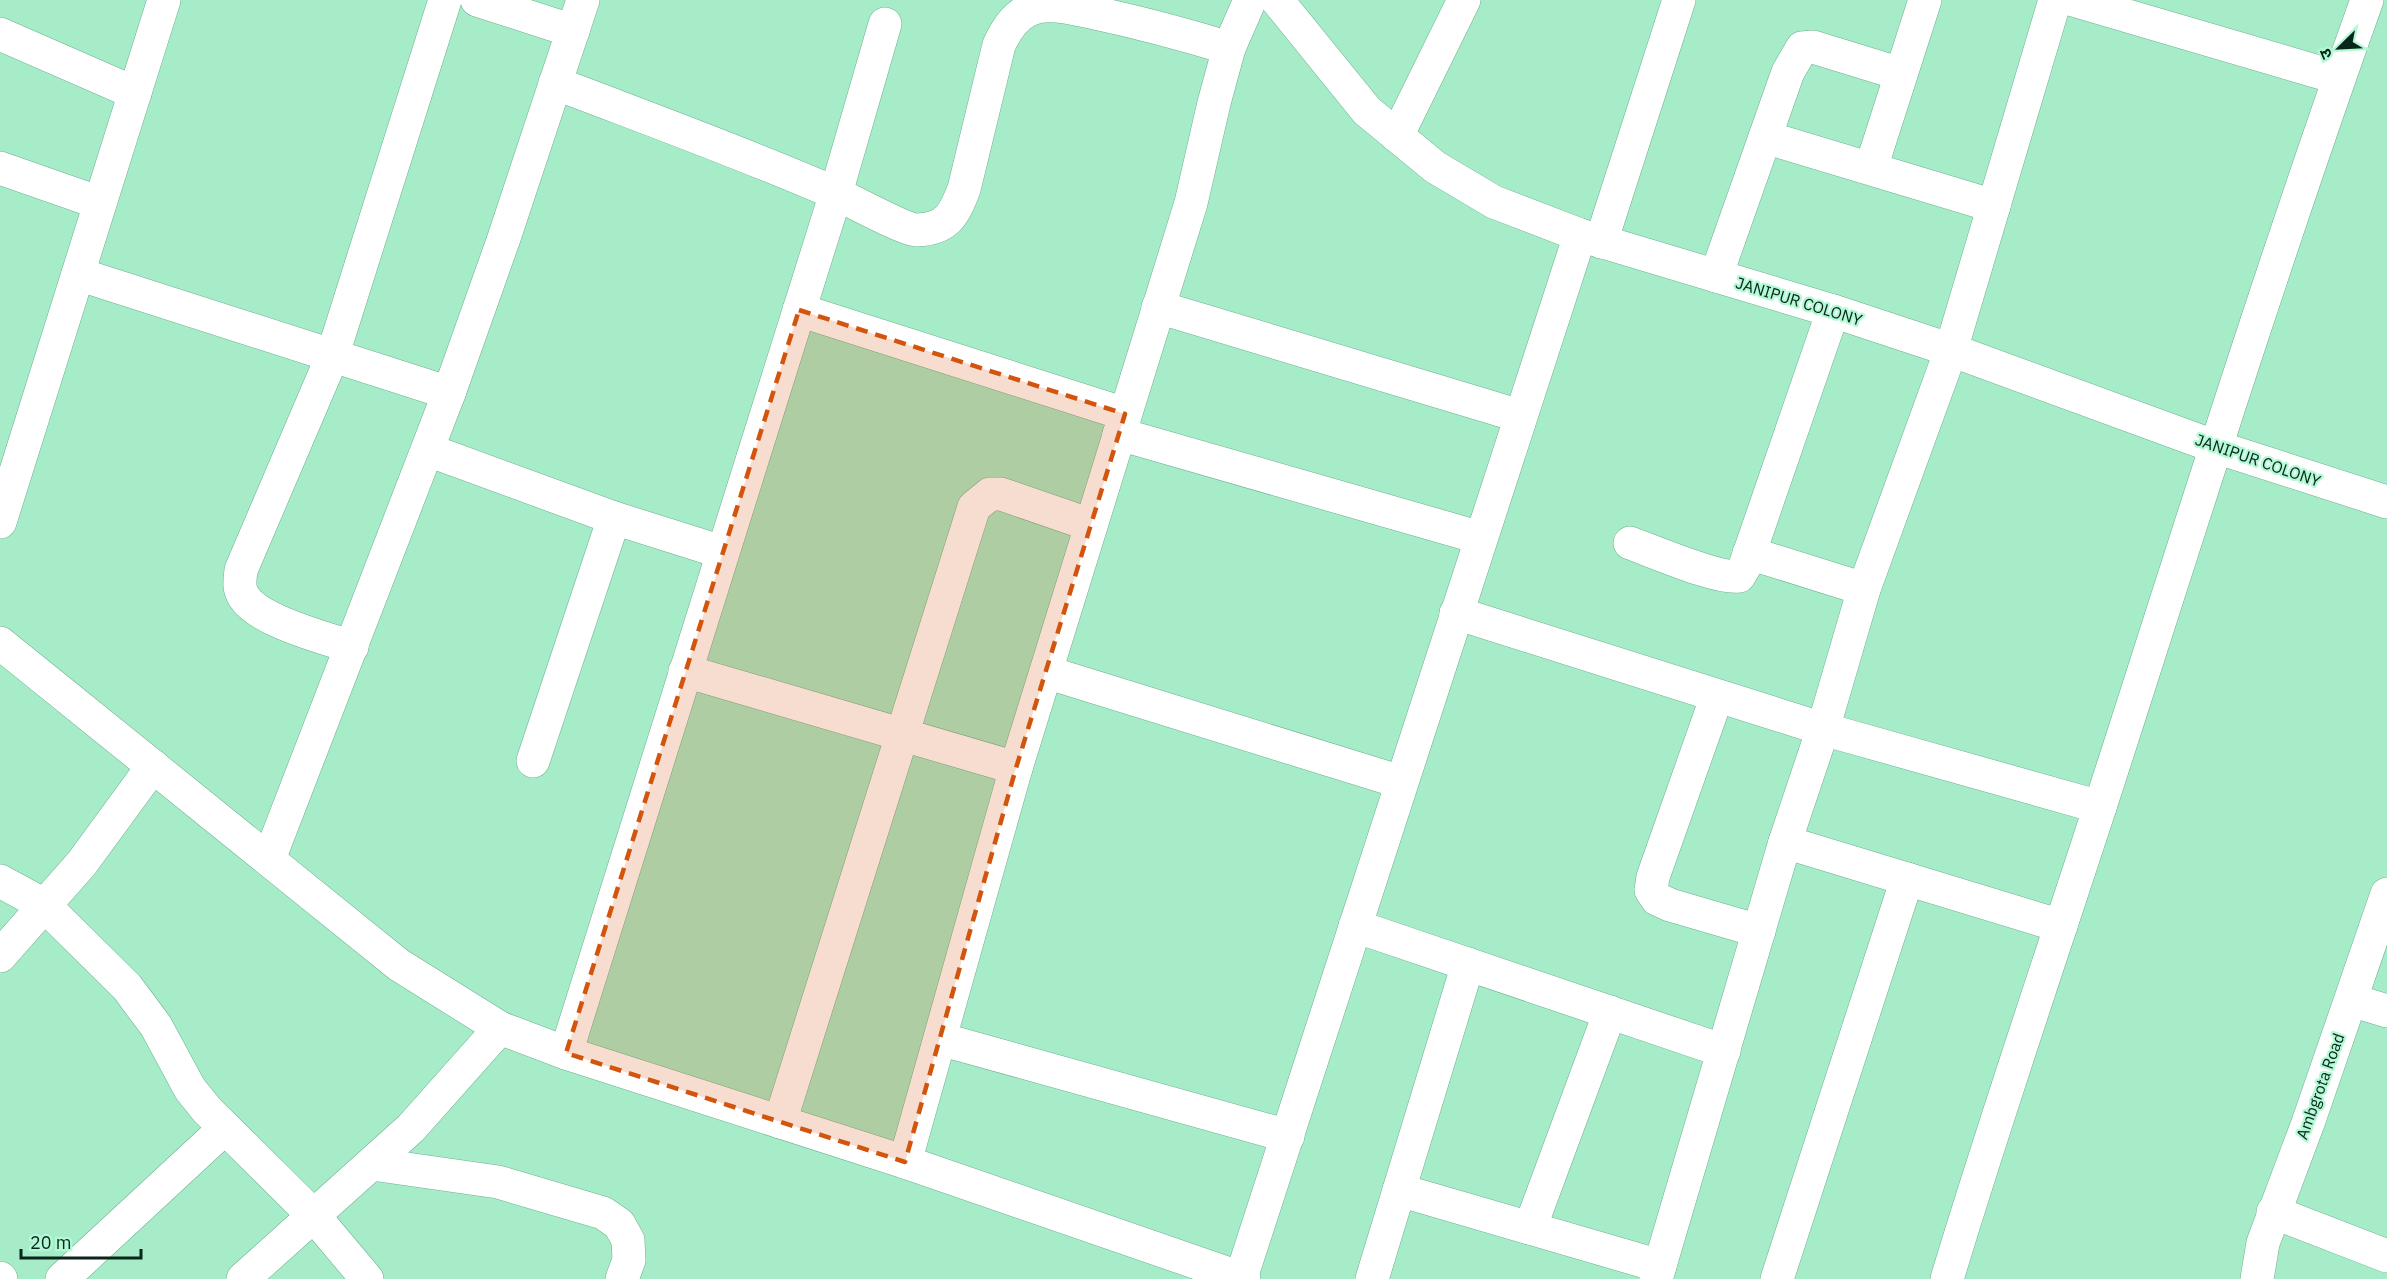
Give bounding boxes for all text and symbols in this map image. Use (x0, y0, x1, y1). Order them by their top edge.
north arrow (2309, 18, 2369, 78)
text: उ (2314, 45, 2336, 62)
street label: JANIPUR COLONY (1733, 272, 1865, 330)
street label: JANIPUR COLONY (2193, 429, 2324, 491)
street label: Ambgrota Road (2292, 1030, 2348, 1142)
scale bar (21, 1222, 141, 1260)
text: 20 m (30, 1231, 72, 1254)

